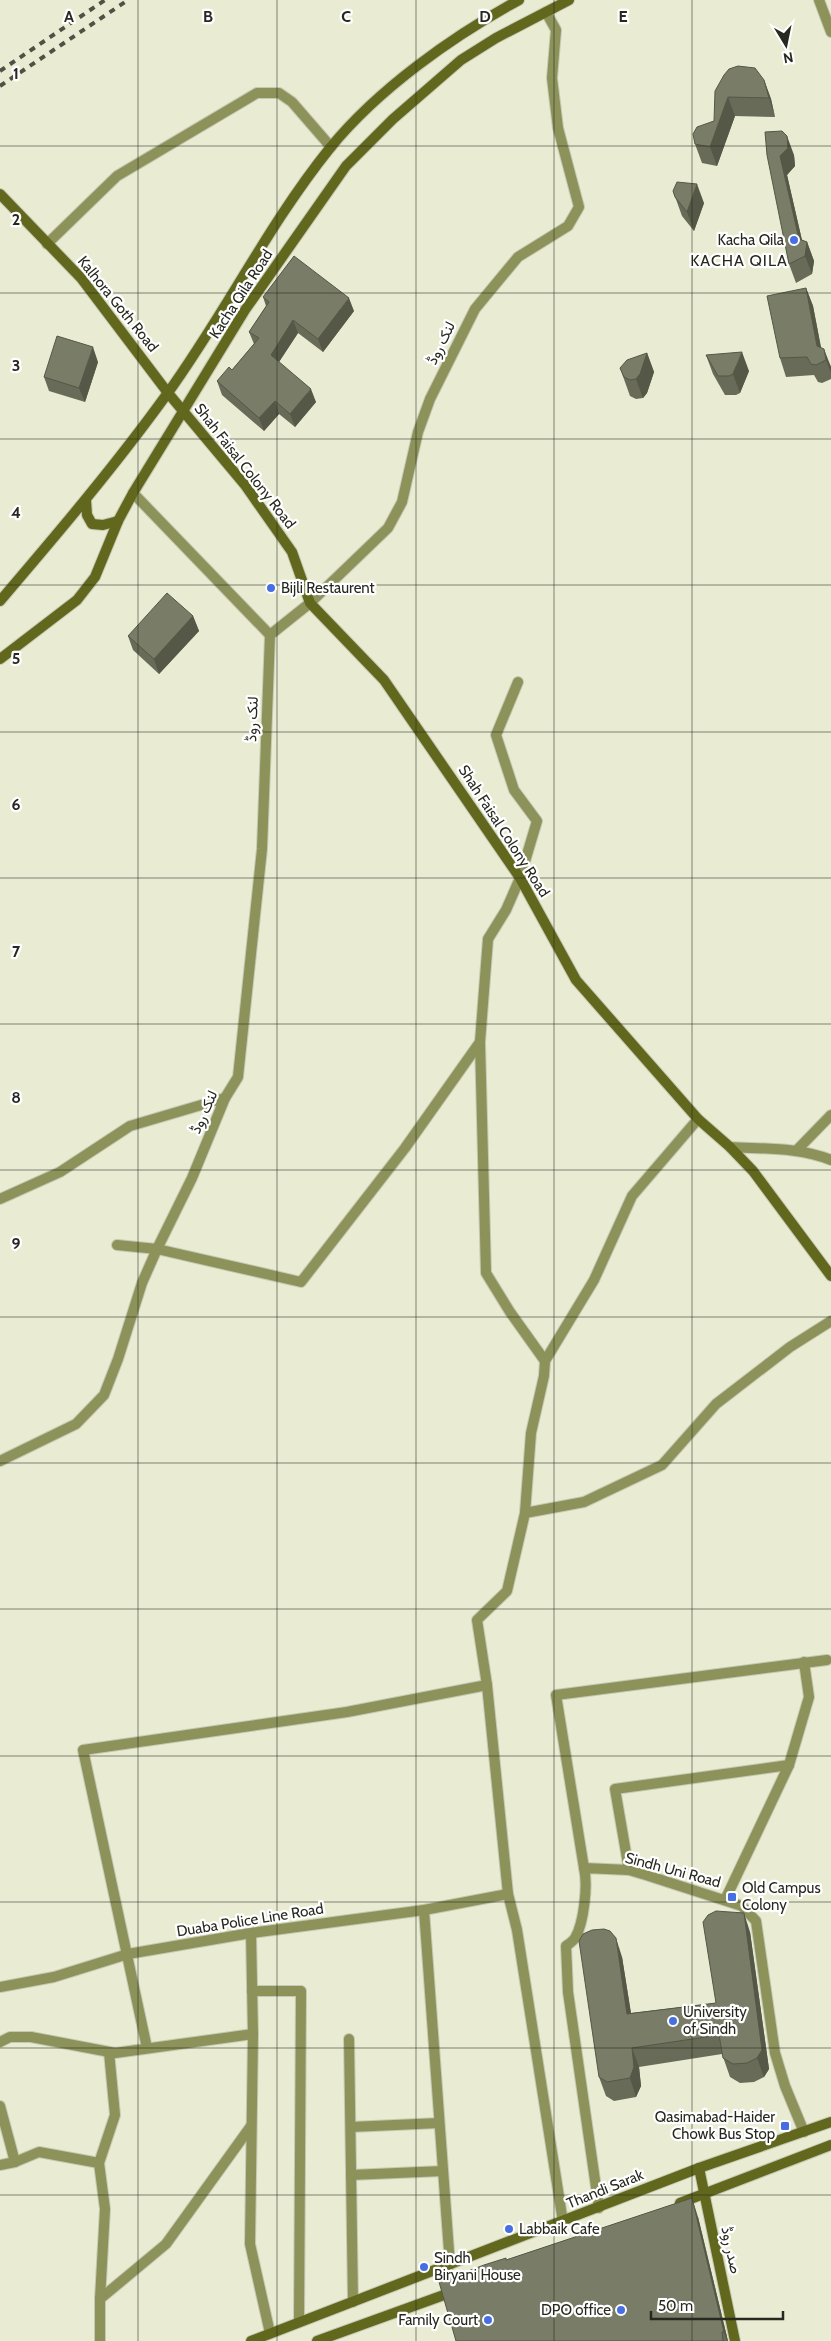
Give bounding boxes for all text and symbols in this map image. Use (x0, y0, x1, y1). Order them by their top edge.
text: A (64, 7, 74, 26)
text: B (203, 7, 213, 26)
text: C (341, 7, 351, 26)
text: D (479, 7, 491, 26)
text: E (618, 7, 628, 26)
north arrow (761, 20, 811, 70)
text: N (782, 48, 795, 68)
text: 1 (13, 64, 19, 83)
text: 2 (12, 210, 20, 229)
place label: Kacha Qila (717, 231, 785, 249)
marker: Kacha Qila (788, 234, 800, 246)
street label: Kacha Qila Road (206, 246, 276, 342)
district label: KACHA QILA (690, 251, 788, 270)
street label: Kalhora Goth Road (74, 252, 162, 356)
street label: لنک روڈ (423, 319, 459, 367)
text: 3 (12, 356, 20, 375)
street label: Shah Faisal Colony Road (191, 400, 299, 532)
text: 4 (11, 503, 21, 522)
place label: Bijli Restaurent (281, 579, 375, 597)
marker: Bijli Restaurent (265, 582, 277, 594)
text: 5 (12, 649, 20, 668)
street label: لنک روڈ (242, 696, 262, 742)
street label: Shah Faisal Colony Road (455, 762, 553, 900)
text: 6 (12, 795, 21, 814)
text: 7 (12, 942, 21, 961)
street label: لنک روڈ (186, 1087, 222, 1137)
text: 8 (11, 1088, 21, 1107)
text: 9 (12, 1234, 21, 1253)
street label: Sindh Uni Road (623, 1849, 723, 1891)
place label: Old Campus Colony (742, 1879, 821, 1914)
marker: Old Campus Colony (726, 1891, 738, 1903)
street label: Duaba Police Line Road (175, 1899, 325, 1941)
place label: University of Sindh (683, 2003, 747, 2038)
marker: University of Sindh (667, 2015, 679, 2027)
place label: Qasimabad-Haider Chowk Bus Stop (655, 2108, 775, 2143)
marker: Qasimabad-Haider Chowk Bus Stop (779, 2120, 791, 2132)
street label: Thandi Sarak (564, 2165, 646, 2213)
place label: Labbaik Cafe (519, 2220, 600, 2238)
marker: Labbaik Cafe (503, 2223, 515, 2235)
street label: صدر روڈ (717, 2225, 745, 2275)
place label: Sindh Biryani House (434, 2249, 521, 2284)
marker: Sindh Biryani House (418, 2261, 430, 2273)
scale bar (651, 2288, 784, 2320)
text: 50 m (658, 2297, 693, 2315)
place label: DPO office (541, 2301, 611, 2319)
marker: DPO office (615, 2304, 627, 2316)
place label: Family Court (398, 2311, 478, 2329)
marker: Family Court (482, 2314, 494, 2326)

